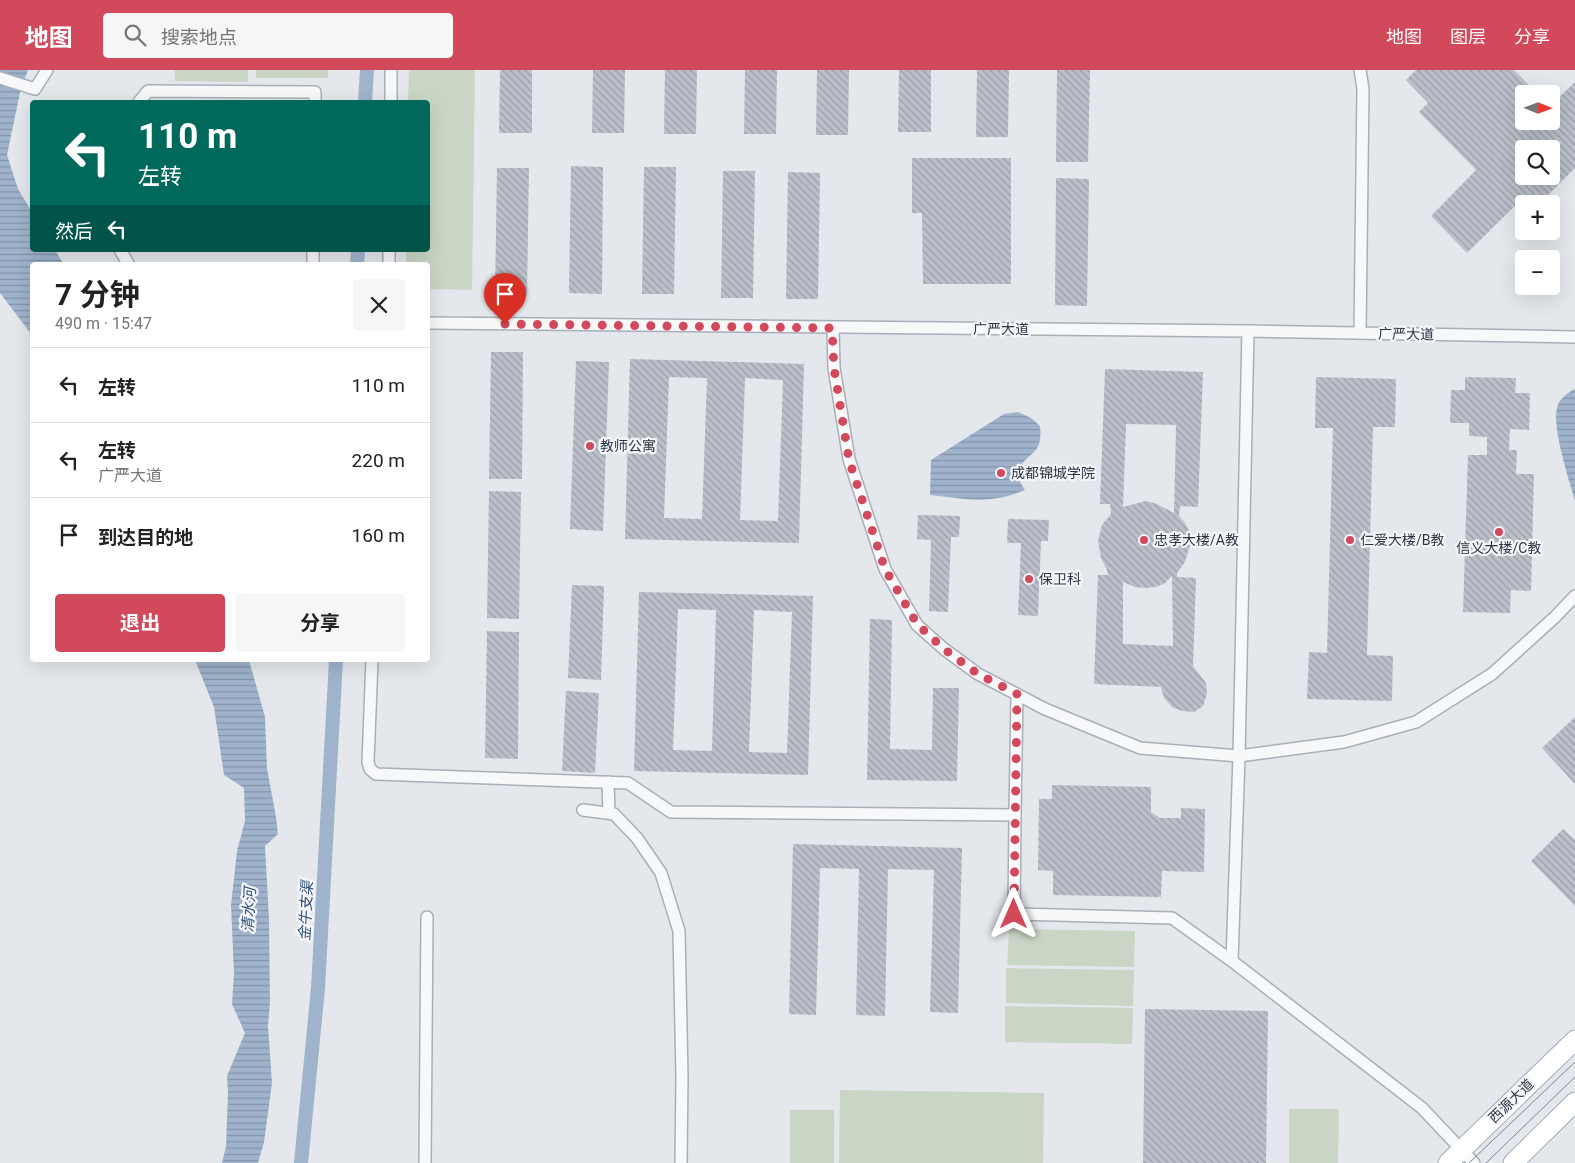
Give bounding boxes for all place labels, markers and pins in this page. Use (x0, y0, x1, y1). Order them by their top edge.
pin (484, 273, 526, 324)
place label: 教师公寓 (600, 438, 656, 454)
marker: 教师公寓 (584, 440, 596, 452)
place label: 成都锦城学院 (1011, 465, 1095, 481)
marker: 成都锦城学院 (995, 467, 1007, 479)
marker: 信义大楼/C教 (1493, 526, 1505, 538)
place label: 忠孝大楼/A教 (1154, 532, 1239, 548)
place label: 仁爱大楼/B教 (1360, 532, 1445, 548)
marker: 忠孝大楼/A教 (1138, 534, 1150, 546)
marker: 仁爱大楼/B教 (1344, 534, 1356, 546)
place label: 信义大楼/C教 (1457, 540, 1541, 556)
place label: 保卫科 (1039, 571, 1081, 587)
marker: 保卫科 (1023, 573, 1035, 585)

